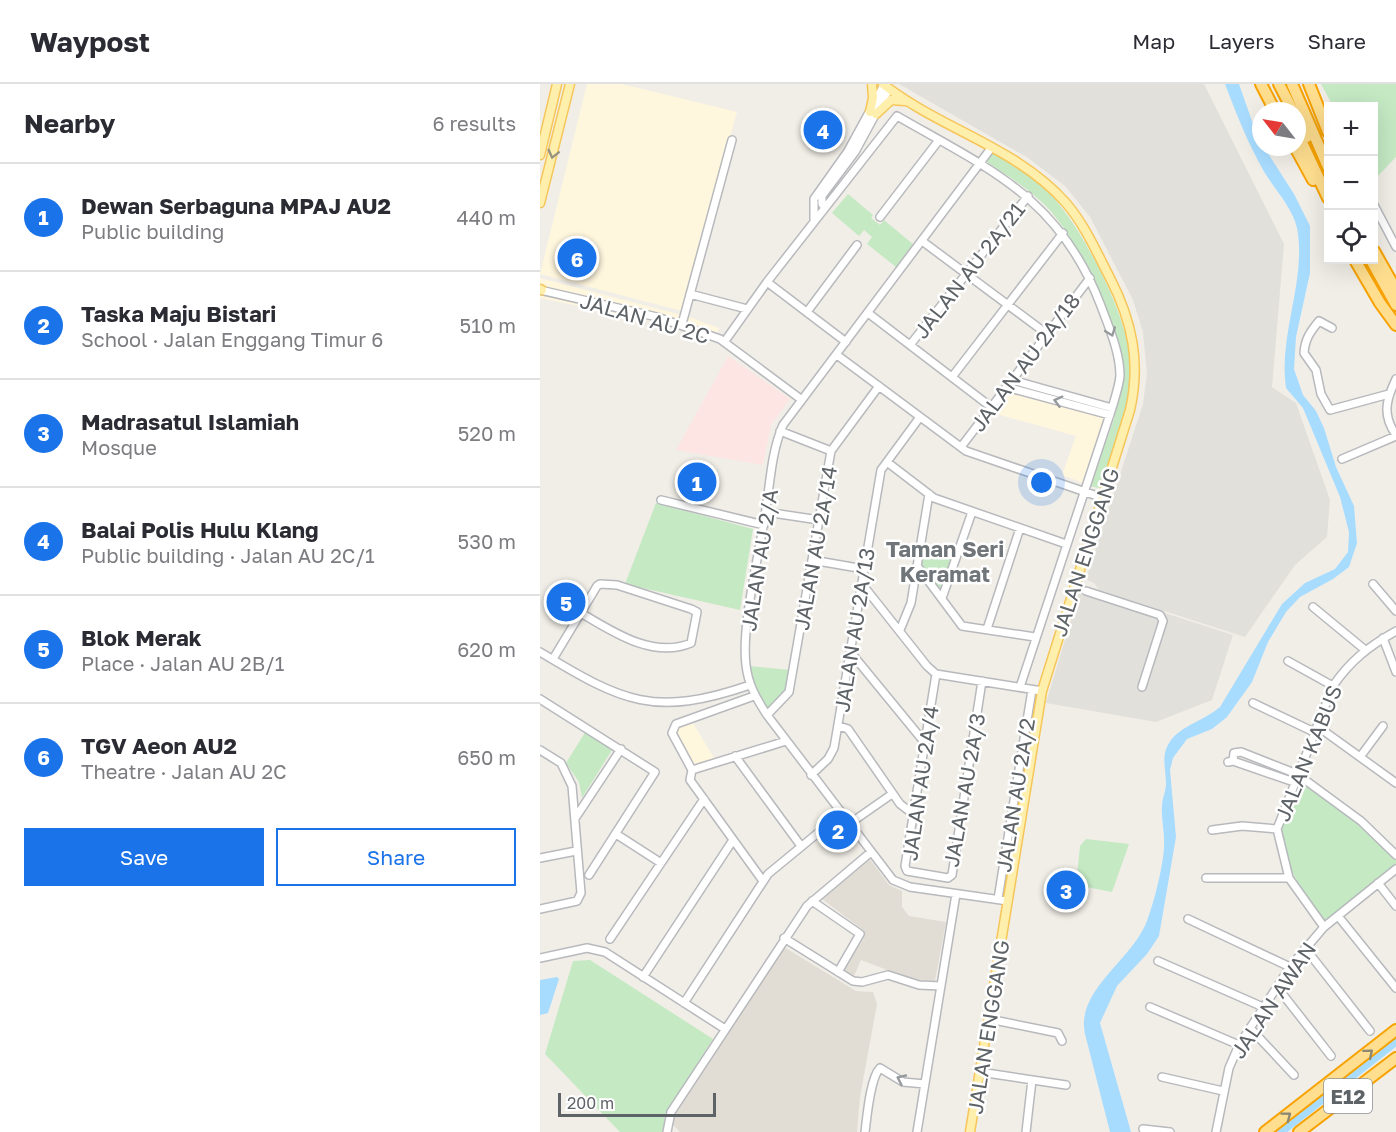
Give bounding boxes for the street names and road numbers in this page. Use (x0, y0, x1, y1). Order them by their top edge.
street label: JALAN AU 2A/21 (908, 197, 1030, 343)
street label: JALAN AU 2C (577, 287, 713, 349)
street label: JALAN AU 2A/18 (965, 288, 1085, 436)
street label: JALAN AU 2A/14 (788, 464, 842, 632)
street label: JALAN ENGGANG (1045, 464, 1125, 640)
street label: JALAN AU 2/A (735, 487, 783, 633)
street label: JALAN AU 2A/13 (828, 546, 880, 714)
street label: JALAN KABUS (1269, 681, 1347, 825)
street label: JALAN AU 2A/4 (896, 704, 944, 862)
street label: JALAN AU 2A/3 (938, 711, 990, 869)
street label: JALAN AU 2A/2 (990, 716, 1040, 874)
street label: JALAN AWAN (1225, 937, 1321, 1063)
street label: JALAN ENGGANG (961, 938, 1015, 1116)
road number: E12 (1324, 1079, 1372, 1113)

